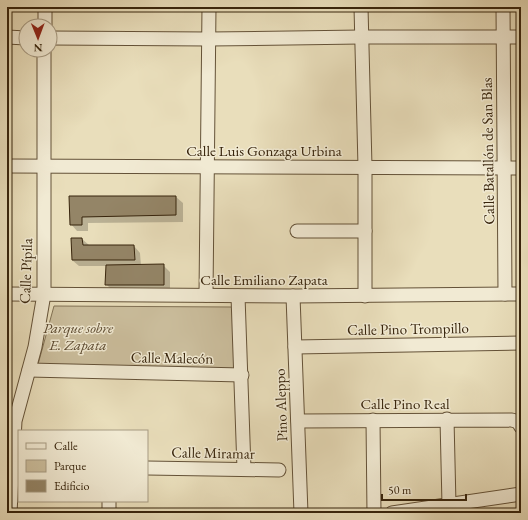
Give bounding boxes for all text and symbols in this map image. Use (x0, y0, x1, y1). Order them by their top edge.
north arrow (18, 18, 58, 58)
text: N (34, 41, 43, 55)
street label: Calle Batallón de San Blas (477, 77, 498, 225)
street label: Calle Luis Gonzaga Urbina (186, 141, 342, 160)
street label: Calle Pípila (15, 238, 36, 304)
street label: Calle Emiliano Zapata (200, 270, 328, 289)
park label: Parque sobre E. Zapata (43, 318, 114, 354)
street label: Calle Pino Trompillo (347, 318, 469, 339)
street label: Calle Malecón (131, 347, 213, 368)
street label: Pino Aleppo (270, 368, 291, 442)
street label: Calle Pino Real (360, 394, 450, 413)
legend (18, 430, 148, 502)
text: Calle (54, 438, 78, 454)
street label: Calle Miramar (171, 442, 255, 463)
text: Parque (54, 458, 86, 474)
scale bar (382, 476, 466, 502)
text: Edificio (54, 478, 90, 494)
text: 50 m (388, 482, 412, 498)

